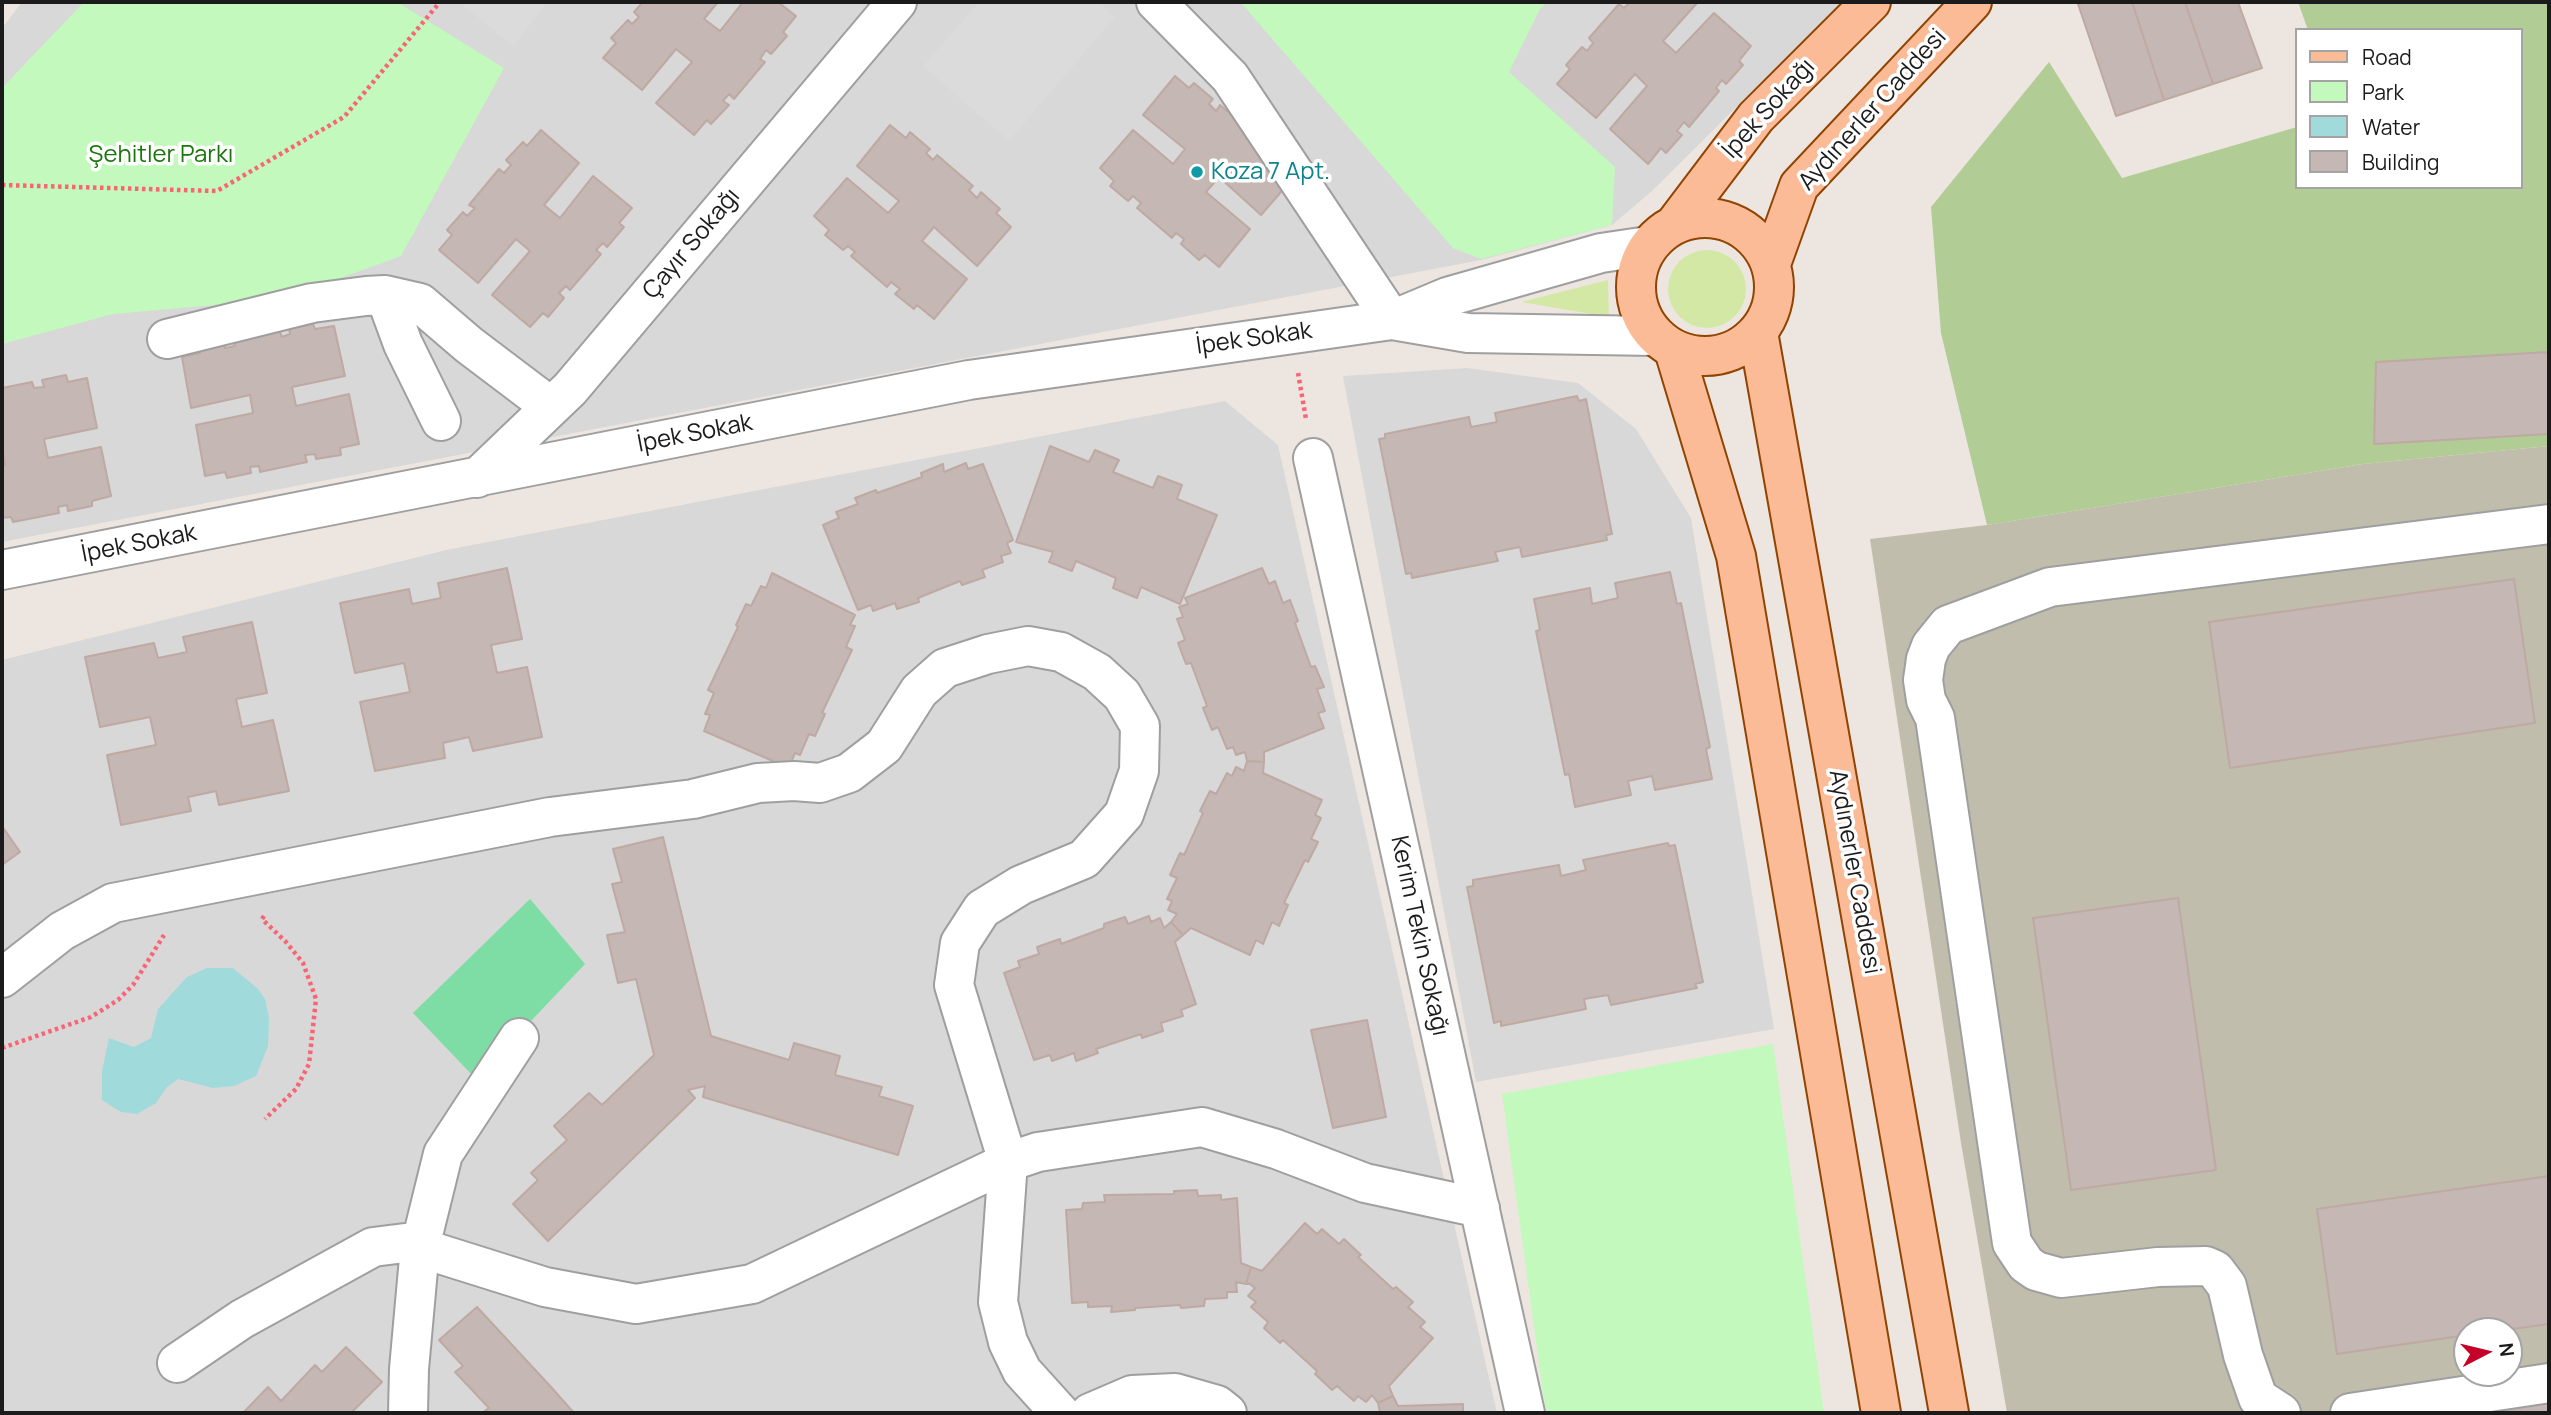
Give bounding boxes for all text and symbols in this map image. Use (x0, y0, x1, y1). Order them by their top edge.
street label: Aydınerler Caddesi (1793, 23, 1953, 197)
legend (2296, 28, 2523, 189)
text: Road (2362, 43, 2412, 71)
street label: İpek Sokağı (1717, 53, 1821, 165)
text: Park (2362, 78, 2404, 106)
text: Water (2362, 113, 2420, 141)
park label: Şehitler Parkı (89, 141, 233, 169)
text: Building (2362, 148, 2439, 176)
place label: Koza 7 Apt. (1211, 158, 1330, 186)
marker: Koza 7 Apt. (1189, 164, 1205, 180)
street label: Çayır Sokağı (637, 183, 747, 305)
street label: İpek Sokak (1194, 317, 1314, 361)
street label: İpek Sokak (635, 409, 755, 459)
street label: İpek Sokak (79, 519, 199, 569)
street label: Aydınerler Caddesi (1822, 768, 1886, 976)
street label: Kerim Tekin Sokağı (1384, 833, 1454, 1039)
north arrow (2453, 1317, 2523, 1387)
text: N (2493, 1341, 2521, 1358)

